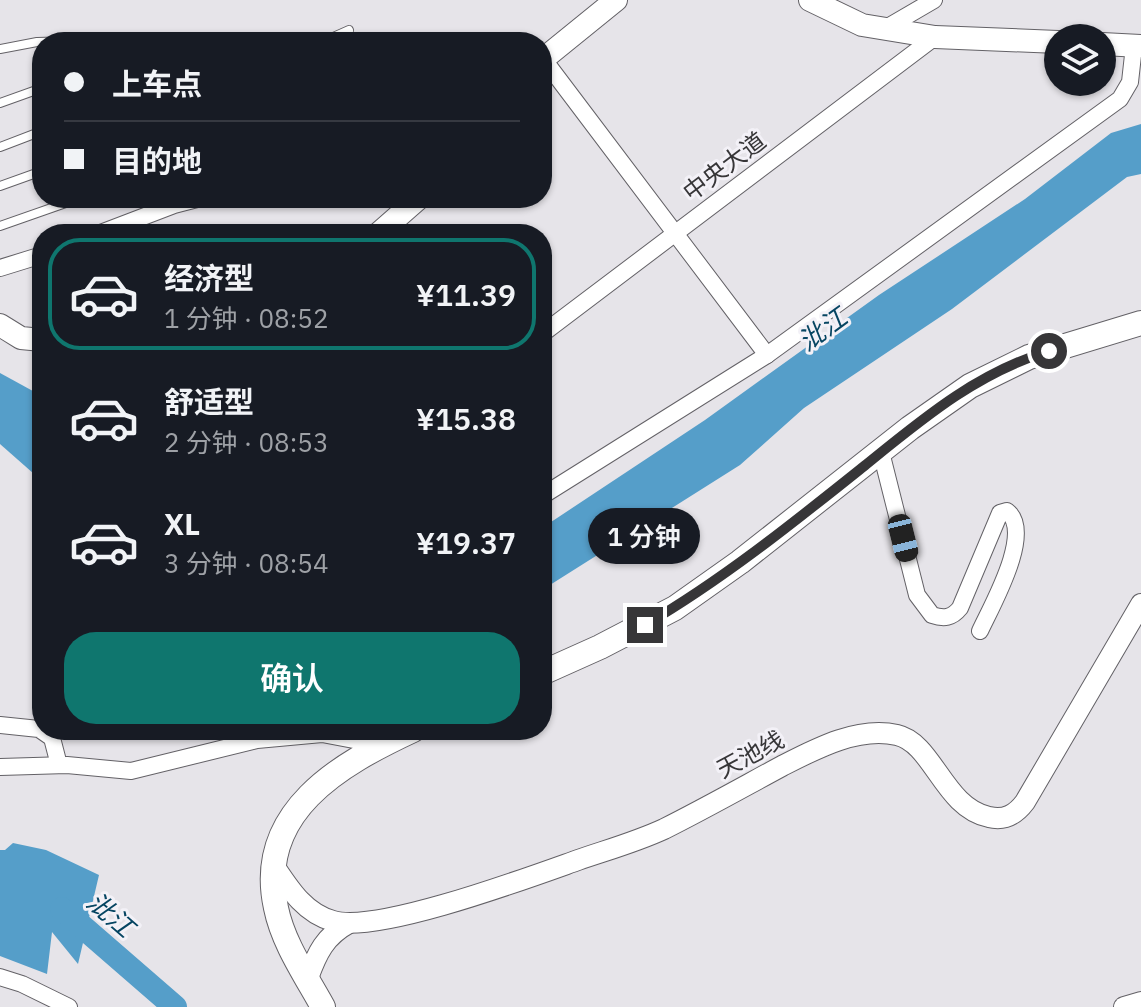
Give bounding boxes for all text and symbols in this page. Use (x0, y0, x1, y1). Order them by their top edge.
map controls (1044, 24, 1116, 96)
button: layers (1044, 24, 1116, 96)
text: 上车点 (112, 64, 202, 103)
street label: 中央大道 (676, 124, 772, 208)
text: 目的地 (112, 141, 202, 180)
icon: car (68, 258, 140, 330)
text: 经济型 (164, 258, 254, 297)
text: ¥11.39 (416, 275, 516, 314)
water label: 沘江 (791, 298, 855, 358)
text: 1 分钟 · 08:52 (164, 301, 328, 335)
route start (1031, 333, 1067, 369)
icon: car (68, 382, 140, 454)
text: 舒适型 (164, 382, 254, 421)
text: ¥15.38 (416, 399, 516, 438)
text: 2 分钟 · 08:53 (164, 425, 328, 459)
text: XL (164, 504, 200, 543)
icon: car (68, 506, 140, 578)
callout: 1 分钟 (589, 509, 701, 565)
car (886, 512, 920, 564)
text: 1 分钟 (607, 519, 681, 553)
text: ¥19.37 (416, 523, 516, 562)
text: 3 分钟 · 08:54 (164, 546, 328, 580)
route end (627, 607, 663, 643)
button: 确认 (64, 632, 520, 724)
street label: 天池线 (711, 723, 789, 785)
water label: 沘江 (80, 884, 144, 946)

